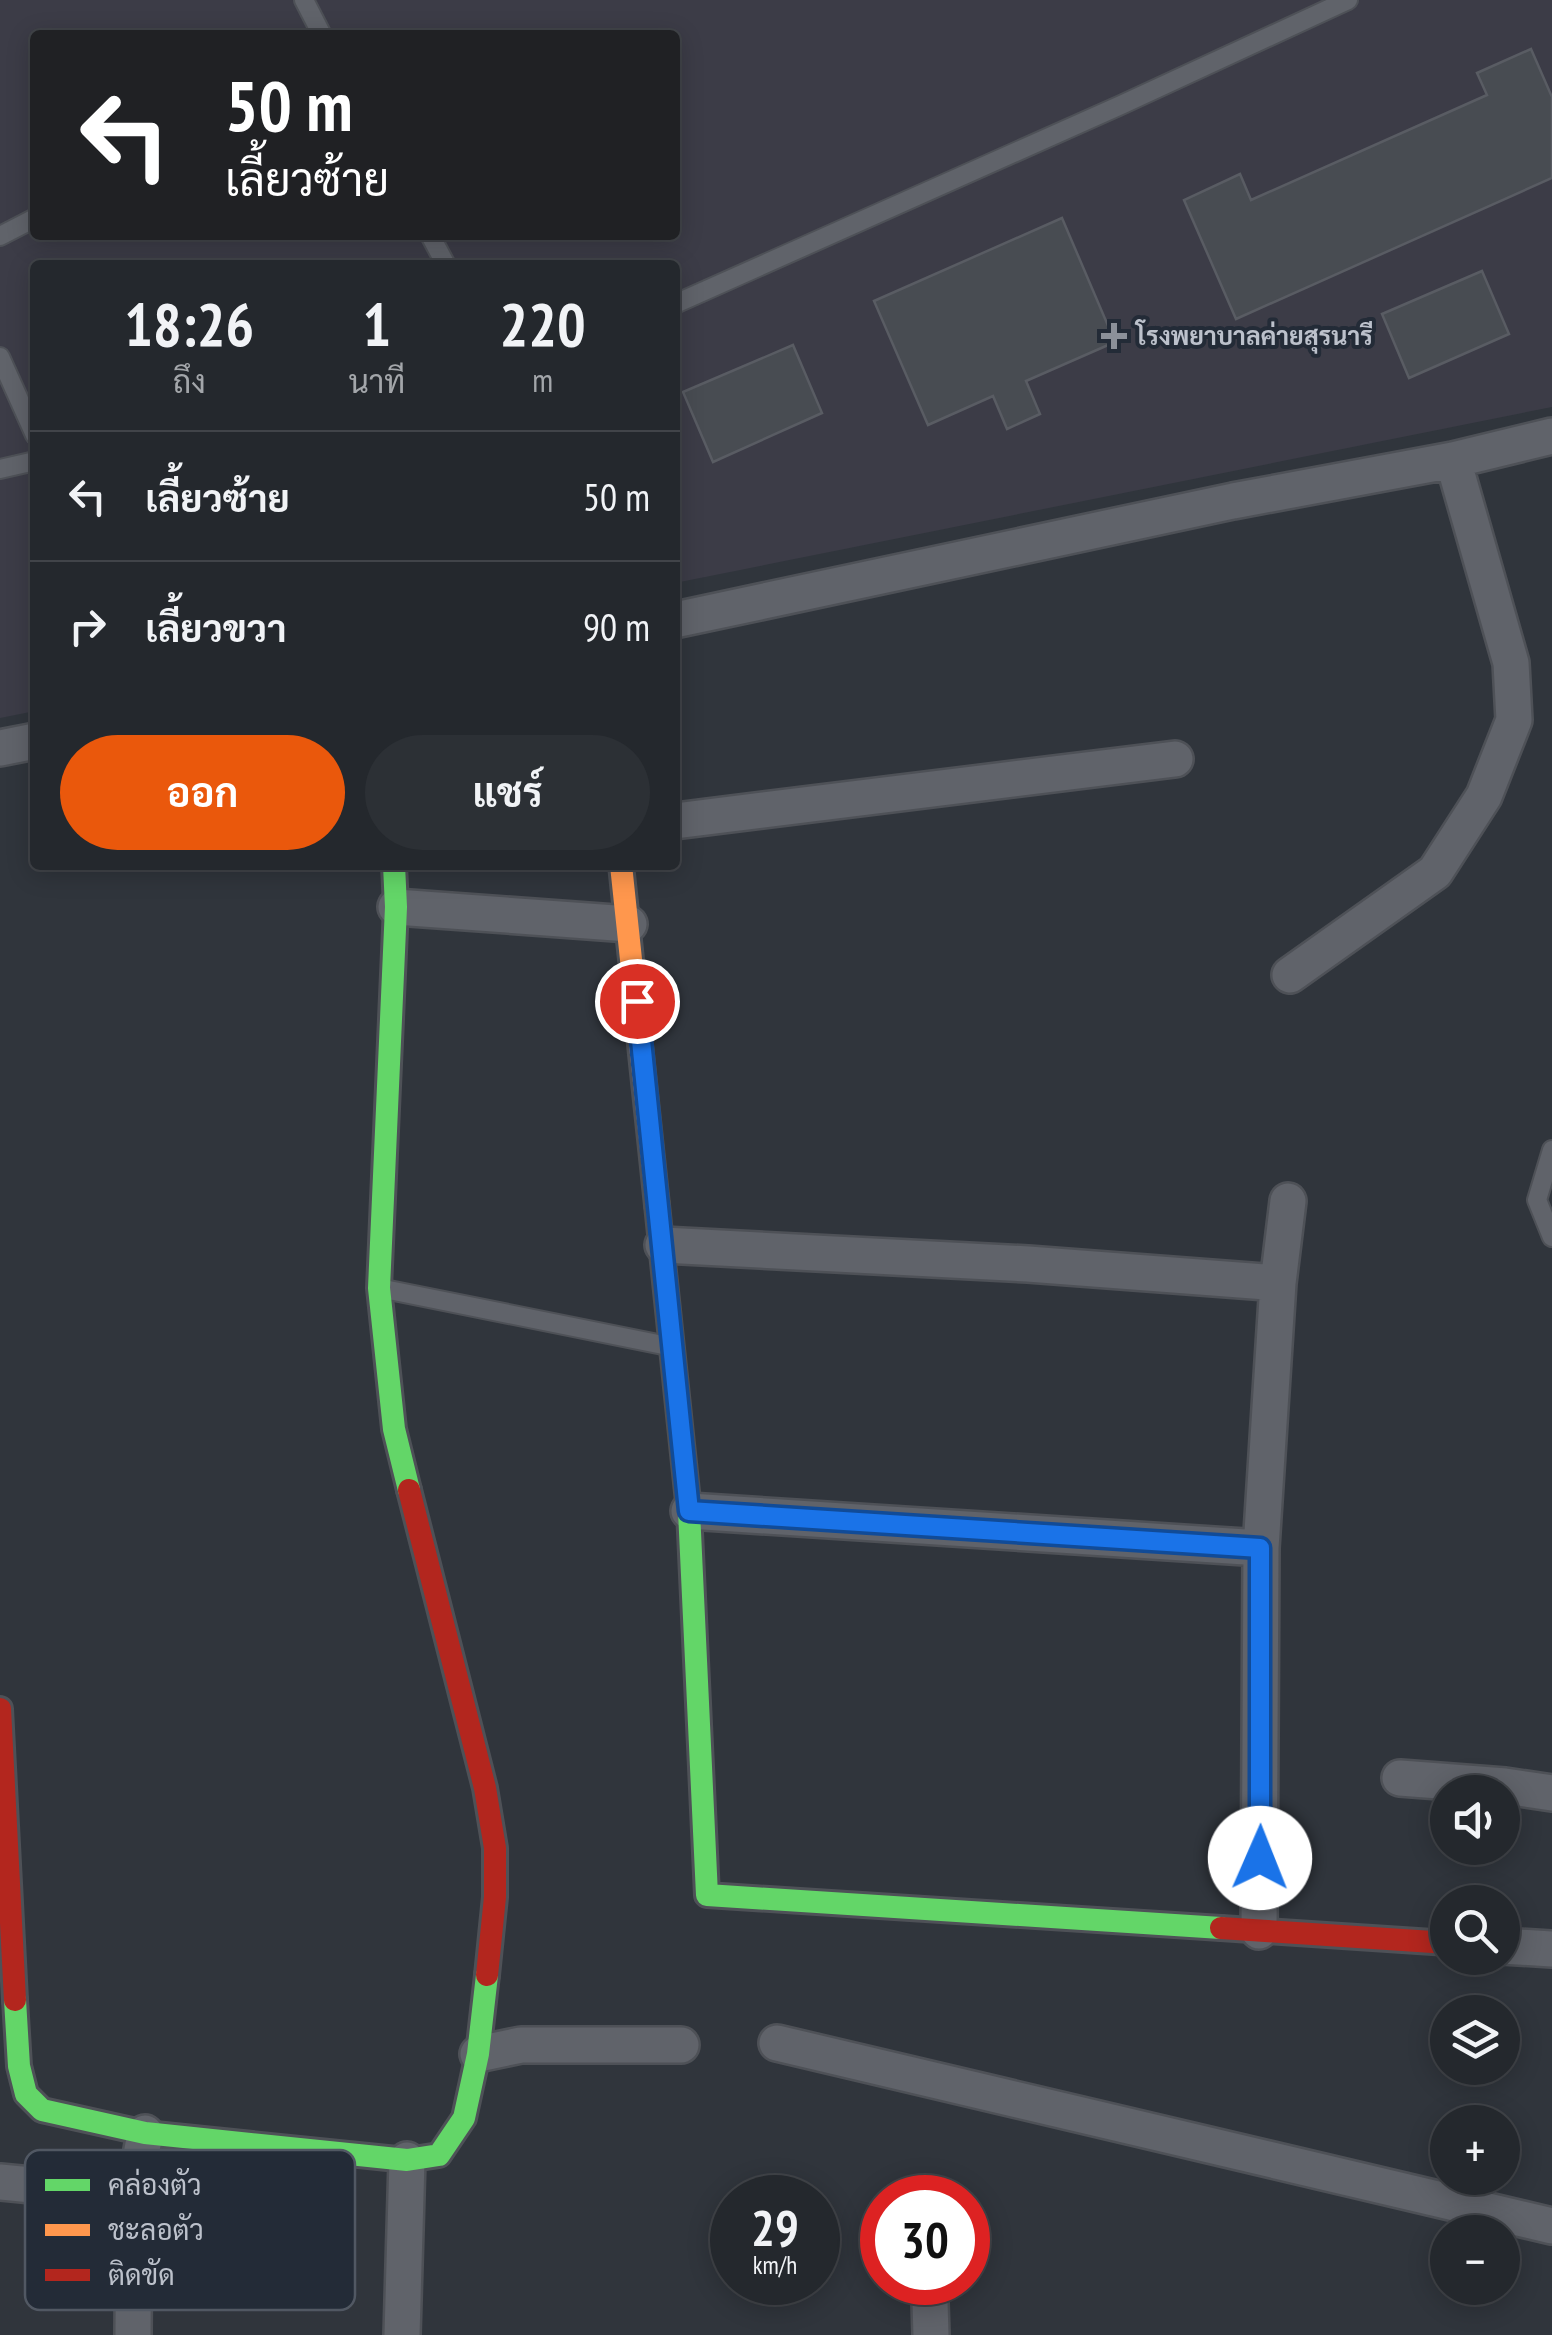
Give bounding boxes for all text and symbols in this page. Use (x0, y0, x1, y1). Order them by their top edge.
text: 50 m (225, 60, 353, 150)
icon: left (60, 70, 190, 200)
text: เลี้ยวซ้าย (225, 150, 389, 208)
text: 18:26 (124, 285, 254, 363)
text: 1 (363, 285, 391, 363)
text: 220 (500, 285, 586, 363)
place label: โรงพยาบาลค่ายสุรนารี (1134, 319, 1373, 354)
marker: โรงพยาบาลค่ายสุรนารี (1101, 323, 1127, 349)
text: m (532, 359, 553, 401)
text: ถึง (173, 360, 206, 402)
text: นาที (348, 360, 405, 402)
icon: left (60, 469, 115, 524)
text: 50 m (583, 472, 650, 521)
text: เลี้ยวซ้าย (145, 473, 290, 522)
icon: right (60, 599, 115, 654)
text: 90 m (583, 602, 650, 651)
text: เลี้ยวขวา (145, 603, 287, 652)
button: ออก (60, 735, 345, 850)
button: แชร์ (365, 735, 650, 850)
pin (595, 959, 680, 1044)
icon: arrive (610, 974, 665, 1029)
map controls (1430, 1775, 1520, 2305)
button: sound (1430, 1775, 1520, 1865)
position arrow (1208, 1806, 1312, 1910)
button: search (1430, 1885, 1520, 1975)
button: layers (1430, 1995, 1520, 2085)
button: + (1430, 2105, 1520, 2195)
legend (25, 2150, 355, 2310)
text: คล่องตัว (108, 2166, 202, 2203)
speed limit sign: 30 (860, 2175, 990, 2305)
text: 29 (751, 2195, 799, 2260)
text: ชะลอตัว (108, 2211, 204, 2248)
button: − (1430, 2215, 1520, 2305)
text: km/h (753, 2249, 797, 2281)
text: ติดขัด (108, 2256, 175, 2293)

